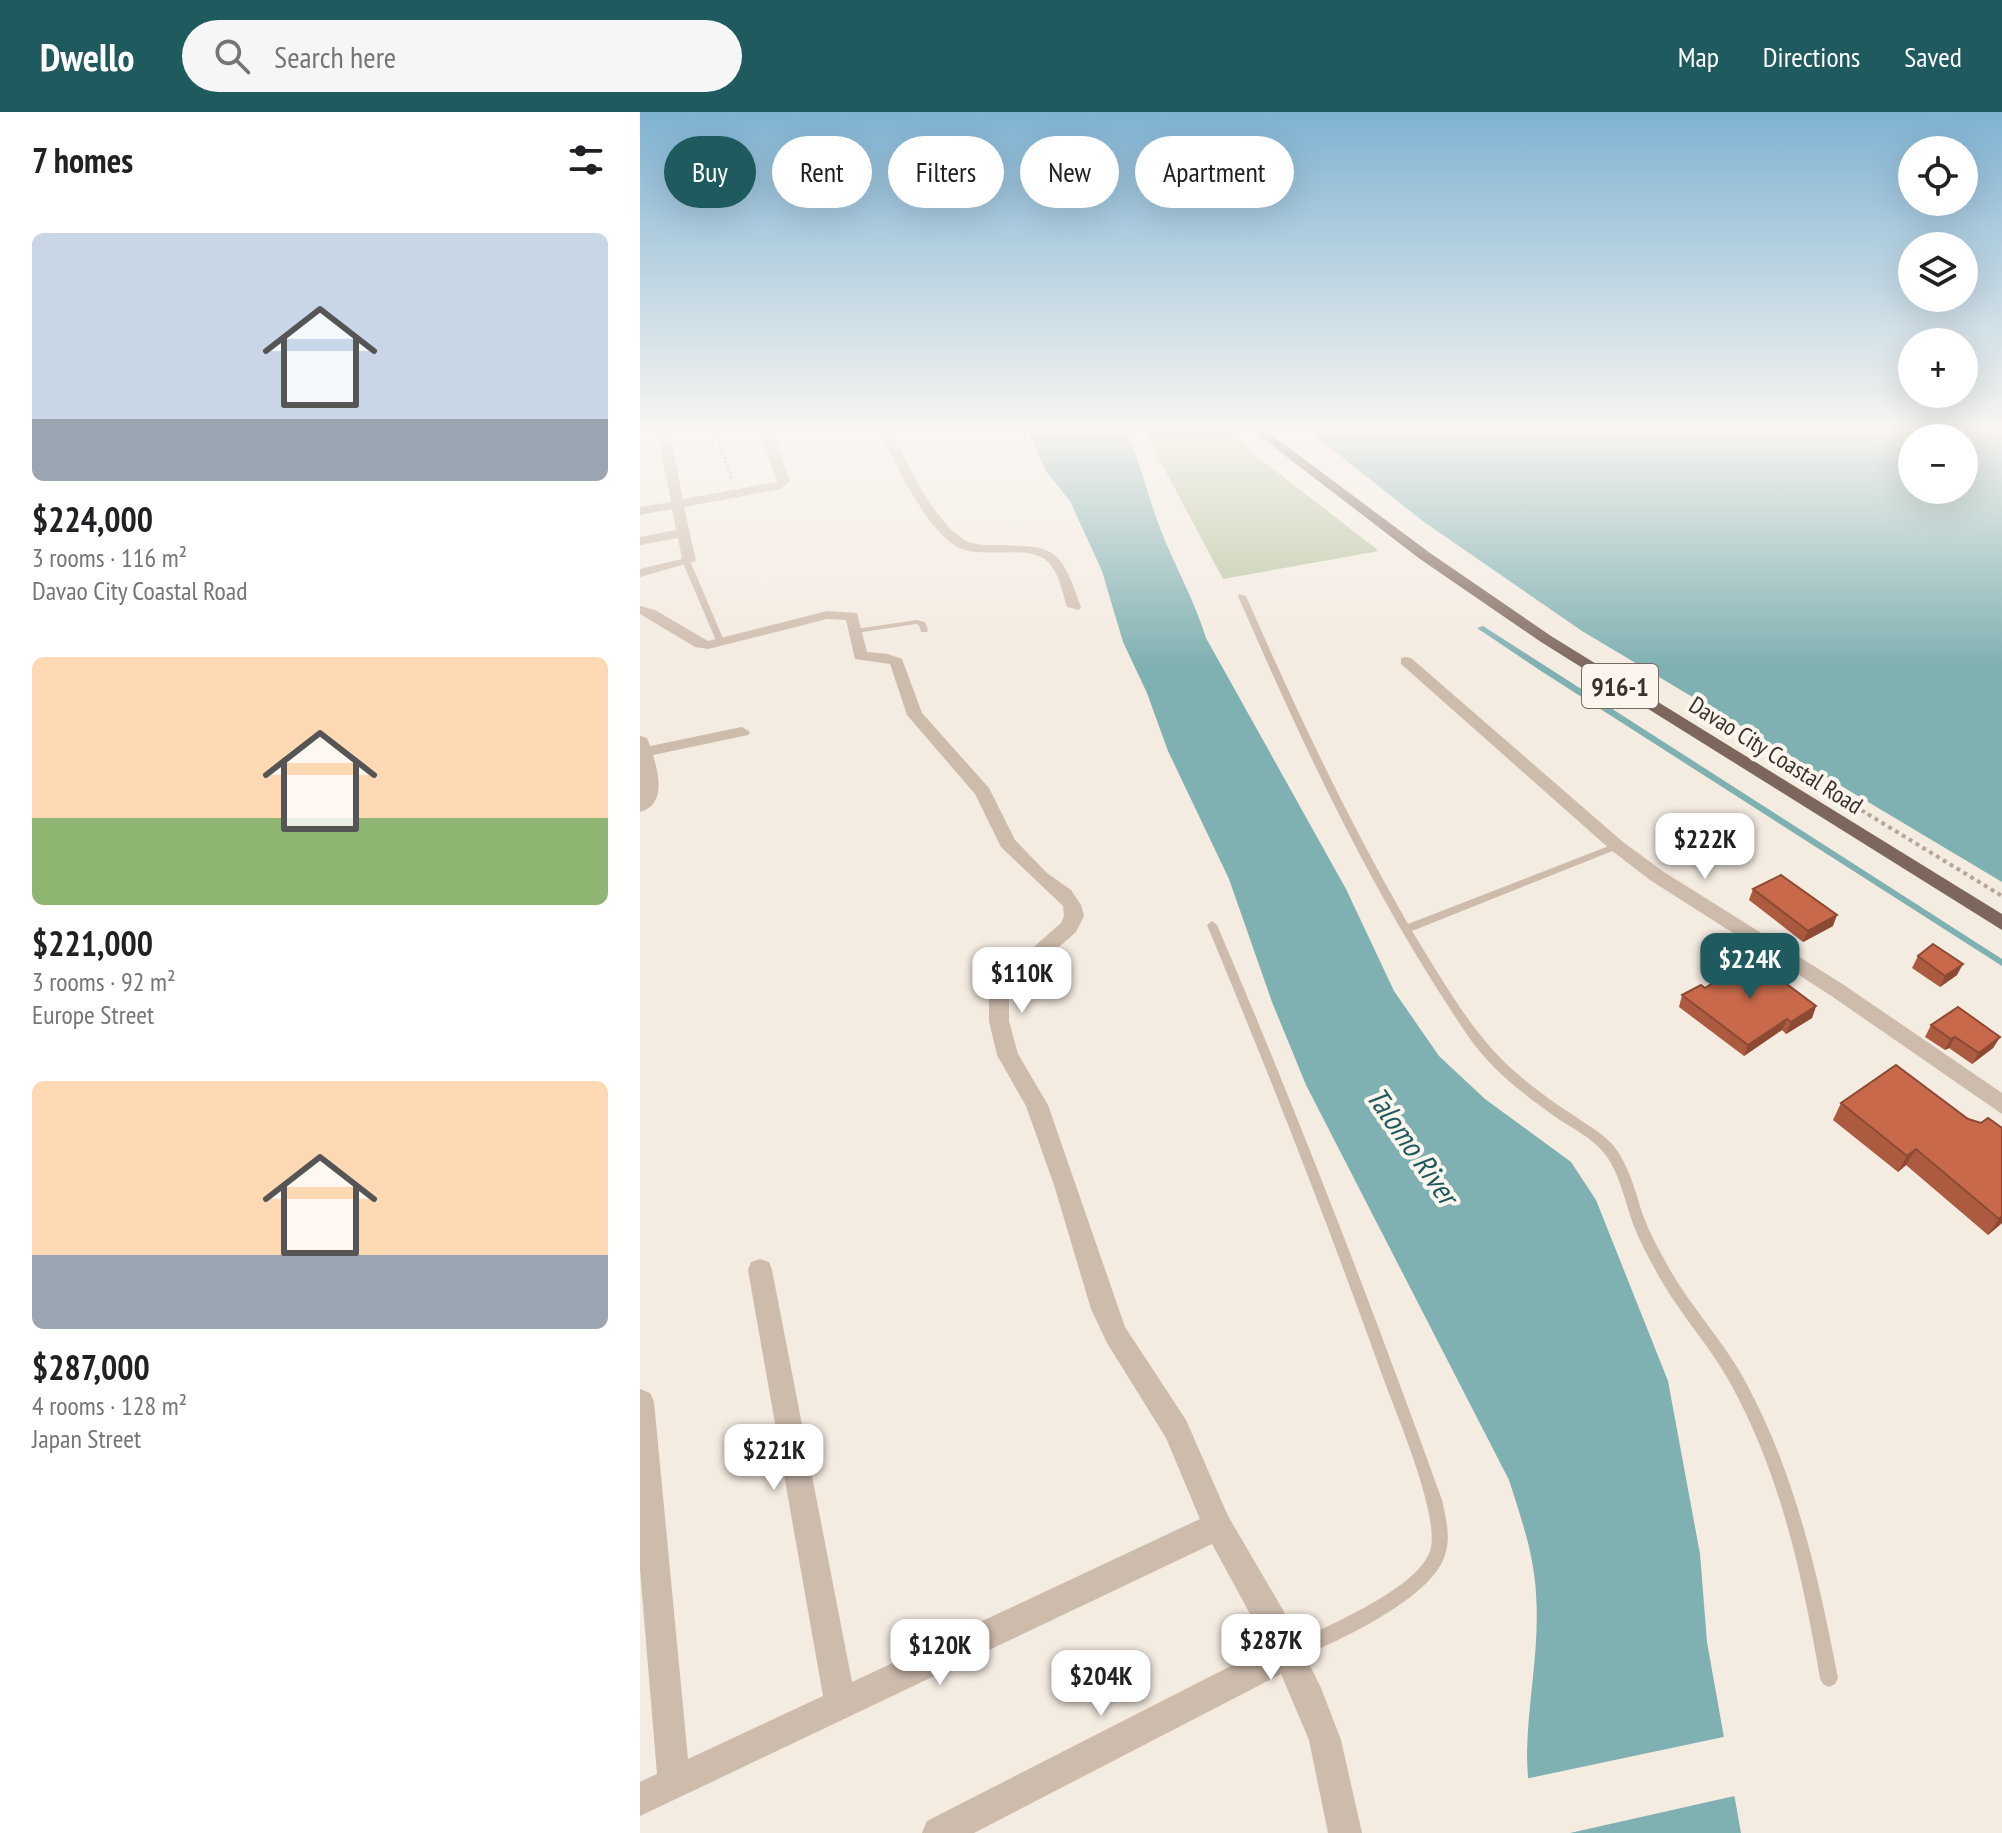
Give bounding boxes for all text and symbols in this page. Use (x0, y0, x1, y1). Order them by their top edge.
search box (182, 20, 742, 92)
text: Dwello (40, 32, 134, 81)
icon: search (210, 34, 254, 78)
text: Search here (274, 37, 396, 76)
text: Map (1678, 38, 1719, 75)
text: Directions (1763, 38, 1860, 75)
text: Saved (1904, 38, 1962, 75)
chip: Buy (664, 136, 756, 208)
chip: Rent (772, 136, 872, 208)
chip: Filters (888, 136, 1004, 208)
chip: New (1020, 136, 1119, 208)
chip: Apartment (1135, 136, 1294, 208)
map controls (1898, 136, 1978, 504)
button: locate (1898, 136, 1978, 216)
text: 7 homes (32, 138, 133, 182)
icon: filters (564, 138, 608, 182)
button: layers (1898, 232, 1978, 312)
icon: home (248, 285, 392, 429)
button: + (1898, 328, 1978, 408)
button: − (1898, 424, 1978, 504)
text: $224,000 (32, 497, 153, 541)
text: 3 rooms · 116 m² (32, 541, 187, 574)
text: Davao City Coastal Road (32, 574, 247, 607)
road number: 916-1 (1582, 664, 1658, 708)
street label: Davao City Coastal Road (1683, 689, 1869, 821)
icon: home (248, 709, 392, 853)
pin: $222K (1649, 813, 1761, 881)
text: $222K (1673, 822, 1737, 855)
text: $221,000 (32, 921, 153, 965)
pin: $224K (1694, 933, 1806, 1001)
text: $224K (1718, 942, 1782, 975)
pin: $110K (966, 947, 1078, 1015)
text: $110K (990, 956, 1054, 989)
text: 3 rooms · 92 m² (32, 965, 176, 998)
text: Europe Street (32, 998, 154, 1031)
water label: Talomo River (1358, 1079, 1470, 1214)
icon: home (248, 1133, 392, 1277)
text: $287,000 (32, 1345, 150, 1389)
text: 4 rooms · 128 m² (32, 1389, 187, 1422)
text: Japan Street (32, 1422, 141, 1455)
pin: $221K (718, 1424, 830, 1492)
text: $221K (742, 1433, 806, 1466)
pin: $287K (1215, 1614, 1327, 1682)
pin: $120K (884, 1619, 996, 1687)
text: $287K (1239, 1623, 1303, 1656)
text: $120K (908, 1628, 972, 1661)
pin: $204K (1045, 1650, 1157, 1718)
text: $204K (1069, 1659, 1133, 1692)

